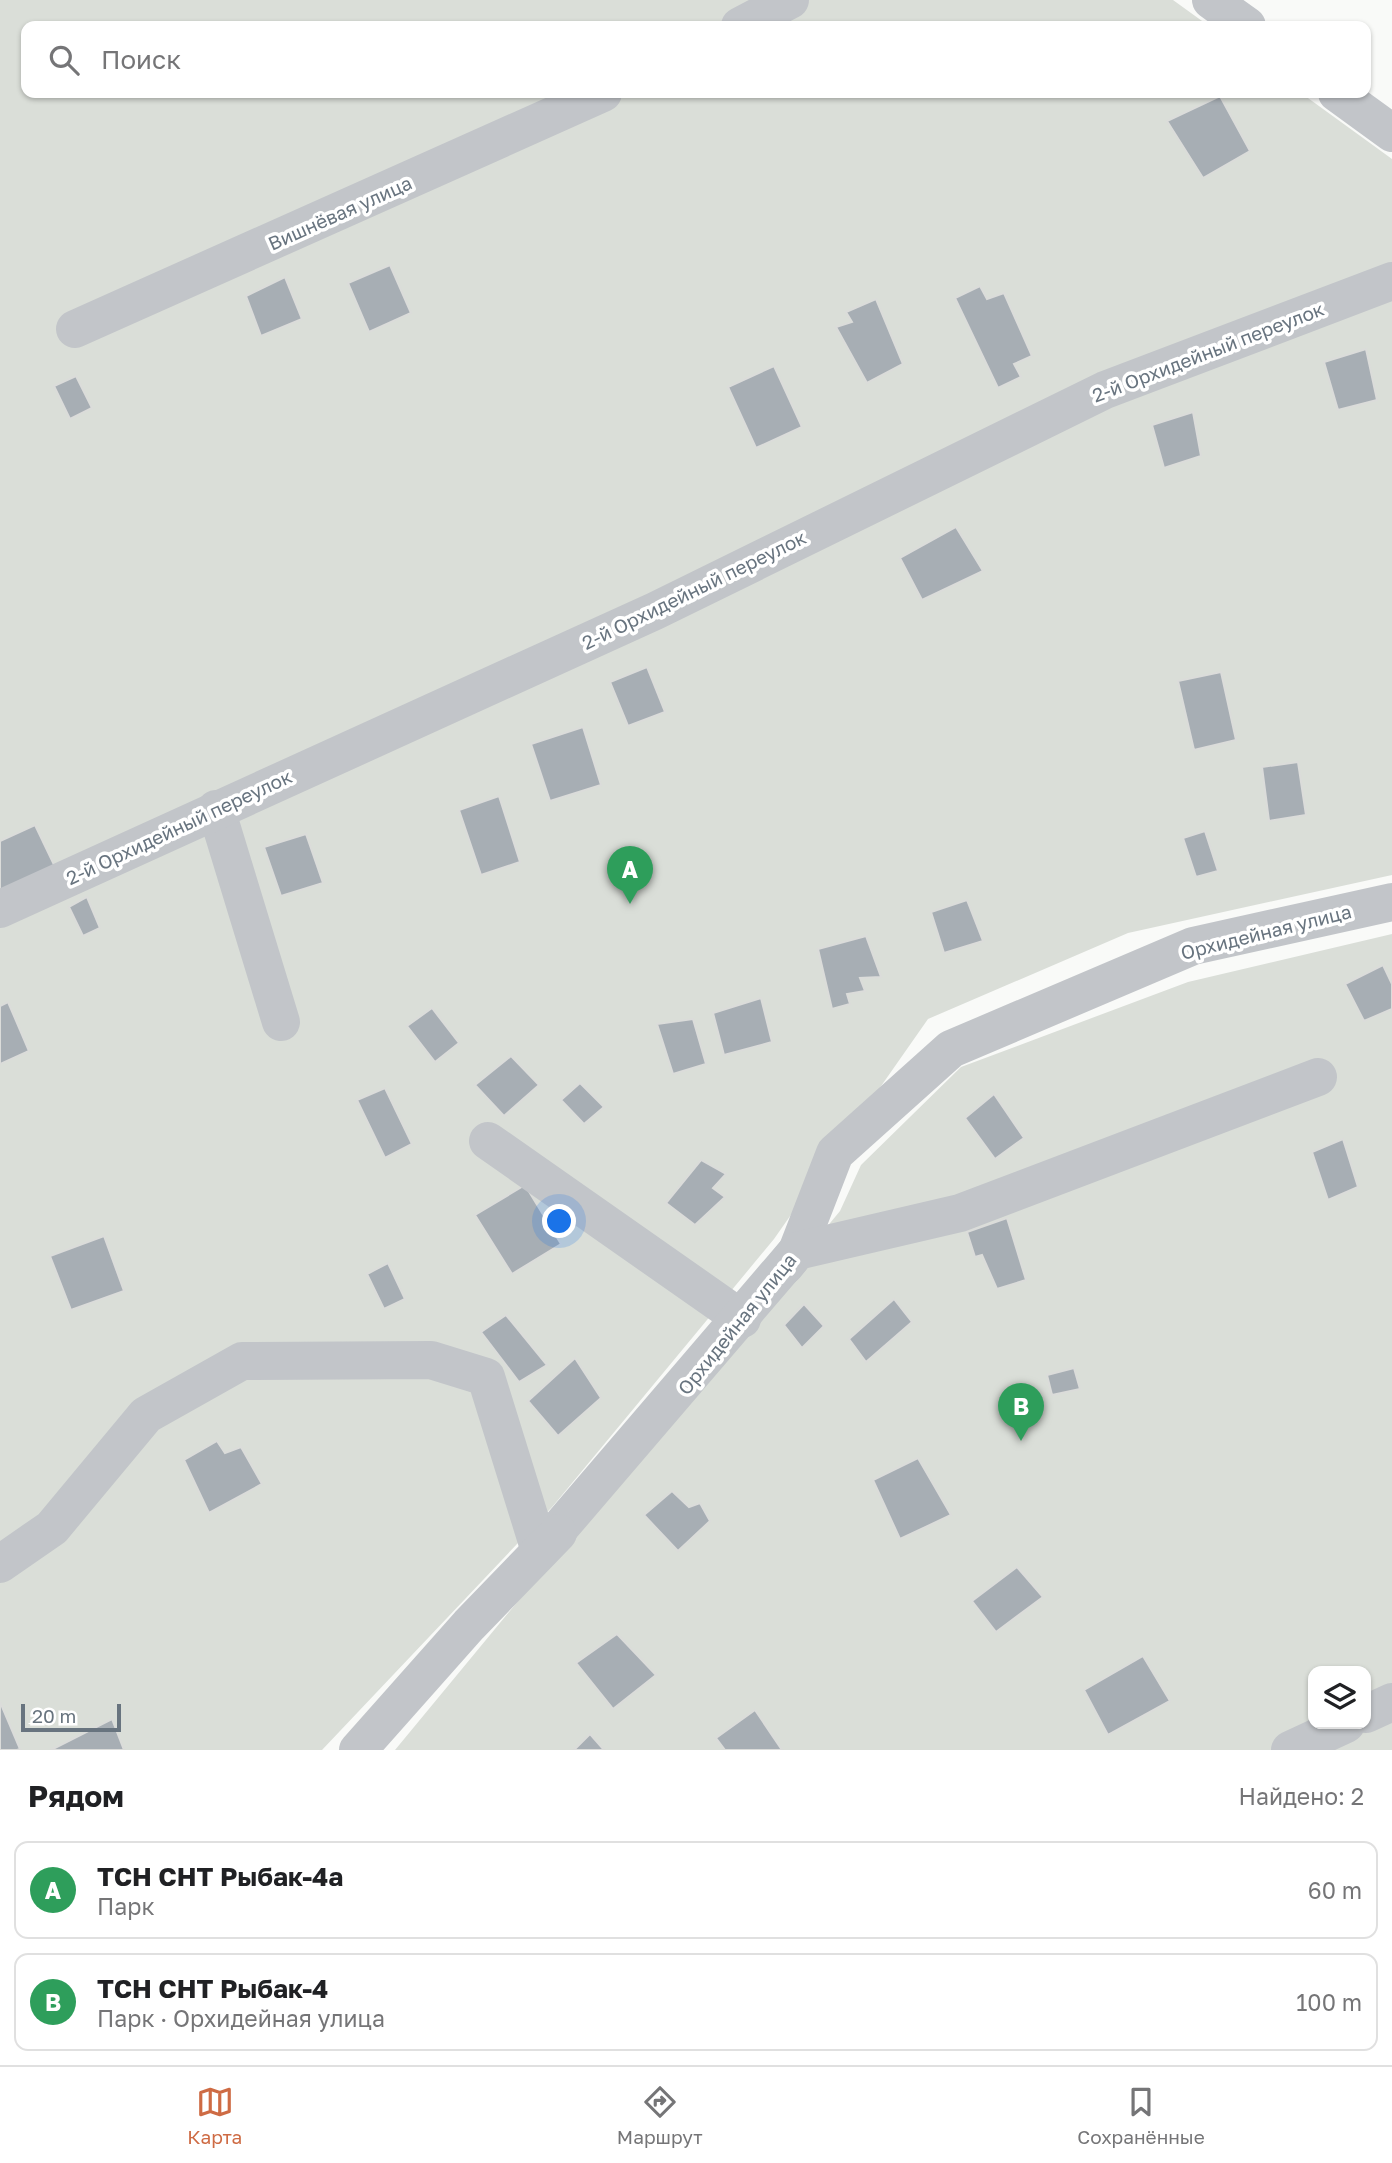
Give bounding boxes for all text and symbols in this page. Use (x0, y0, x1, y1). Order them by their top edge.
search box (21, 21, 1371, 98)
icon: search (45, 41, 83, 79)
text: Поиск (101, 44, 181, 75)
street label: Вишнёвая улица (264, 171, 415, 255)
street label: 2-й Орхидейный переулок (1089, 297, 1327, 406)
street label: 2-й Орхидейный переулок (578, 525, 810, 654)
street label: 2-й Орхидейный переулок (62, 764, 295, 889)
pin: A (607, 846, 653, 904)
street label: Орхидейная улица (1178, 899, 1354, 964)
your location (542, 1204, 576, 1238)
street label: Орхидейная улица (673, 1248, 801, 1399)
pin: B (998, 1383, 1044, 1441)
map controls (1308, 1666, 1371, 1729)
button: layers (1308, 1666, 1371, 1729)
scale bar (21, 1701, 121, 1733)
text: 20 m (32, 1704, 76, 1727)
text: Рядом (28, 1778, 124, 1814)
text: Найдено: 2 (1238, 1782, 1364, 1810)
text: ТСН СНТ Рыбак-4а (97, 1861, 343, 1892)
text: A (45, 1876, 61, 1904)
text: 60 m (1308, 1876, 1362, 1904)
text: Парк (97, 1892, 155, 1920)
text: ТСН СНТ Рыбак-4 (97, 1973, 328, 2004)
text: B (45, 1988, 61, 2016)
text: 100 m (1296, 1988, 1362, 2016)
text: Парк · Орхидейная улица (97, 2004, 385, 2032)
tab: Карта (187, 2083, 242, 2148)
tab: Маршрут (617, 2083, 703, 2148)
tab: Сохранённые (1077, 2083, 1205, 2148)

